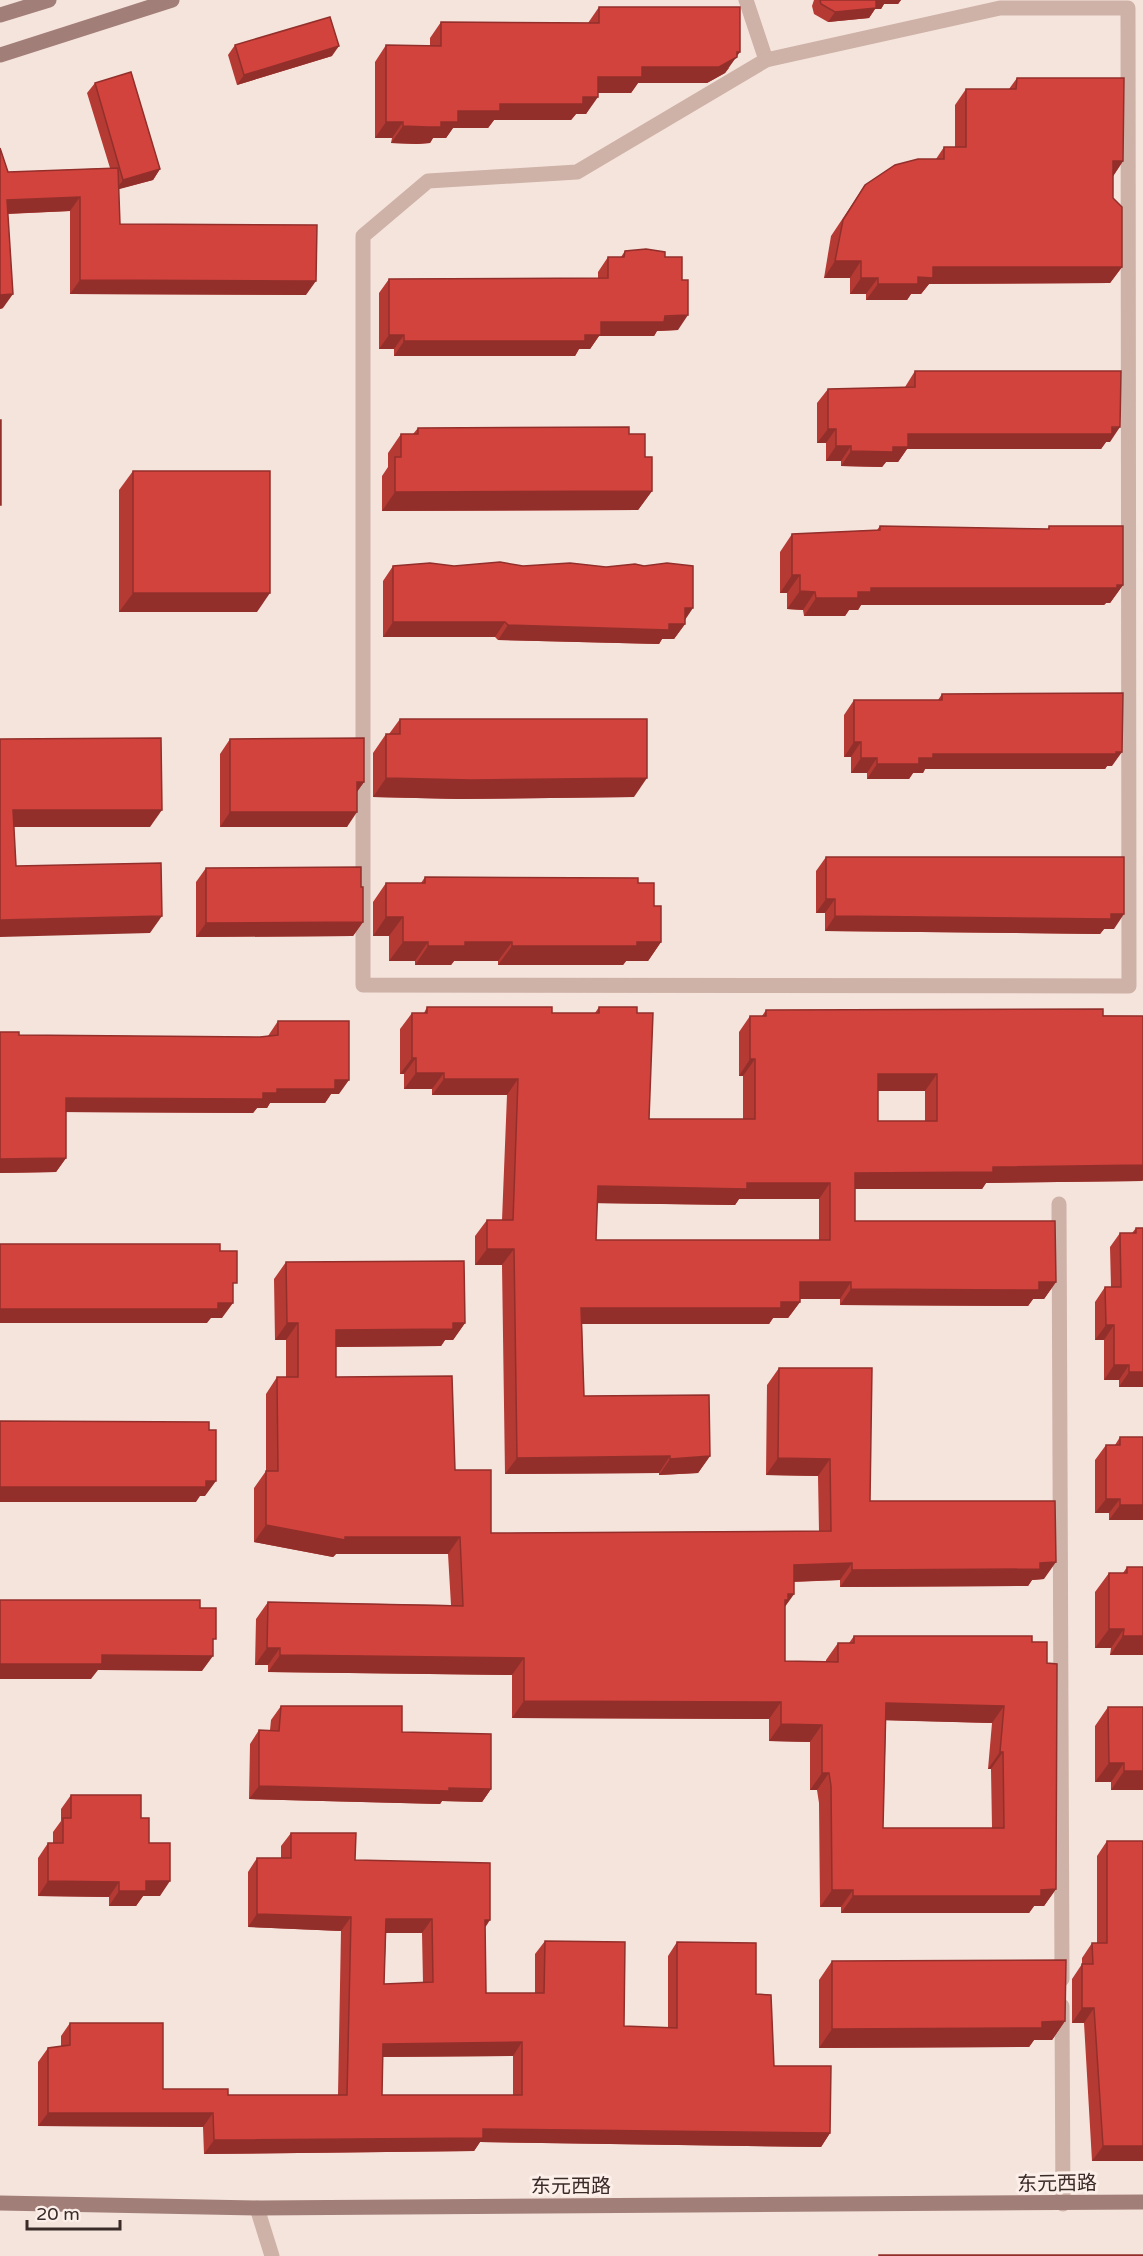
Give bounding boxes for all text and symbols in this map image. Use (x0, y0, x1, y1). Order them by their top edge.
street label: 东元西路 (1017, 2171, 1097, 2197)
street label: 东元西路 (531, 2175, 611, 2199)
scale bar (27, 2193, 120, 2231)
text: 20 m (36, 2203, 80, 2225)

